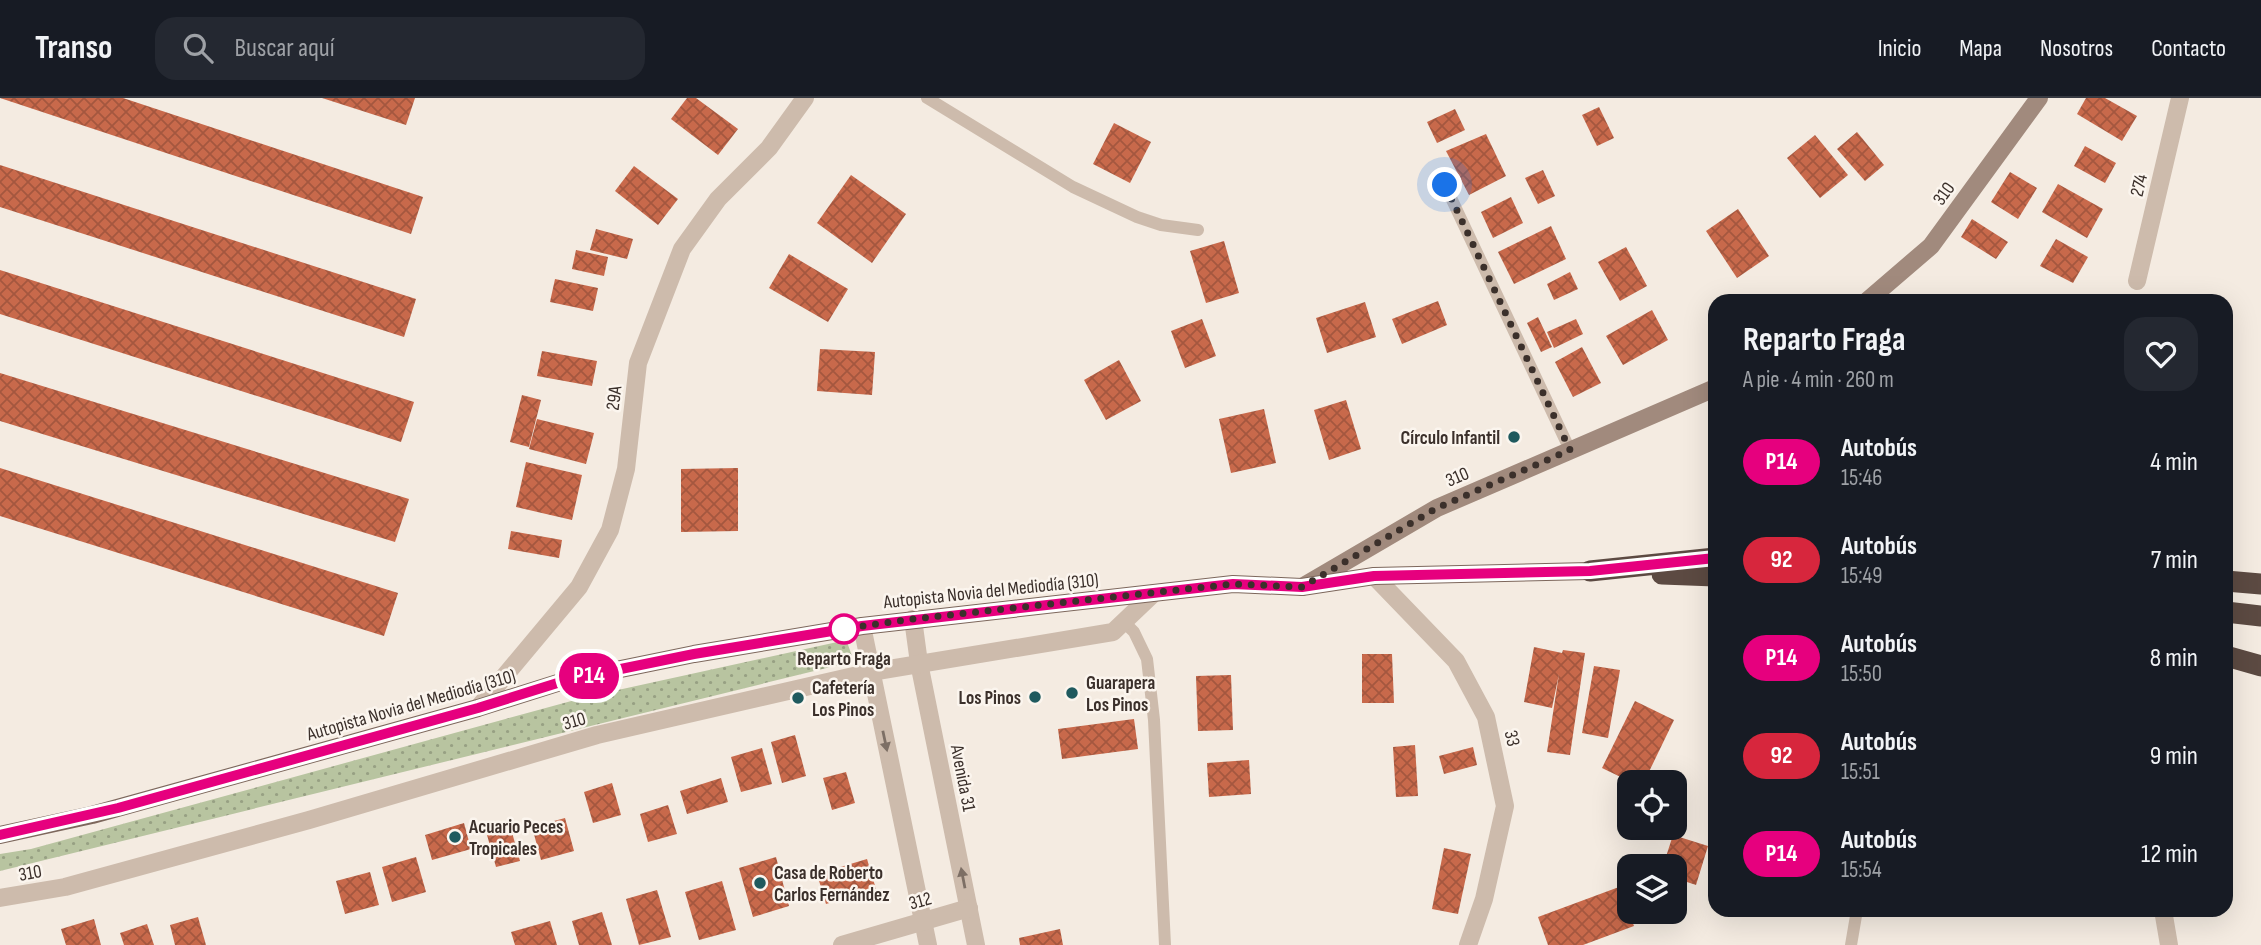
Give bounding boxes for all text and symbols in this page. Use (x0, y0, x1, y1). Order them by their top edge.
search box (155, 17, 645, 80)
text: Transo (35, 28, 113, 68)
icon: search (179, 29, 217, 67)
text: Buscar aquí (235, 33, 334, 64)
text: Inicio (1878, 34, 1921, 63)
text: Mapa (1959, 34, 2002, 63)
text: Nosotros (2040, 34, 2113, 63)
text: Contacto (2151, 34, 2226, 63)
your location (1427, 167, 1462, 202)
street label: 274 (2126, 172, 2153, 199)
street label: 310 (1928, 178, 1960, 210)
button: heart (2124, 317, 2198, 391)
text: Reparto Fraga (1743, 320, 1905, 360)
text: A pie · 4 min · 260 m (1743, 366, 1894, 394)
street label: 29A (602, 384, 627, 412)
place label: Círculo Infantil (1401, 427, 1500, 450)
marker: Círculo Infantil (1506, 429, 1522, 445)
text: Autobús (1841, 433, 1917, 464)
text: P14 (1766, 447, 1797, 476)
text: 4 min (2150, 447, 2198, 478)
street label: 310 (1442, 462, 1473, 492)
text: 15:46 (1841, 464, 1882, 492)
text: Autobús (1841, 531, 1917, 562)
text: 92 (1771, 545, 1792, 574)
text: 7 min (2151, 545, 2198, 576)
text: 15:49 (1841, 562, 1882, 590)
street label: Autopista Novia del Mediodía (310) (882, 569, 1100, 614)
marker: Reparto Fraga (829, 614, 859, 644)
text: Autobús (1841, 629, 1917, 660)
text: P14 (1766, 643, 1797, 672)
text: 8 min (2150, 643, 2198, 674)
place label: Reparto Fraga (797, 648, 891, 671)
line badge: P14 (549, 653, 629, 699)
text: 15:50 (1841, 660, 1882, 688)
text: P14 (573, 661, 605, 690)
street label: Autopista Novia del Mediodía (310) (303, 665, 518, 747)
place label: Guarapera Los Pinos (1086, 672, 1155, 717)
place label: Cafetería Los Pinos (812, 677, 875, 722)
marker: Guarapera Los Pinos (1064, 685, 1080, 701)
place label: Los Pinos (959, 687, 1021, 710)
marker: Los Pinos (1027, 689, 1043, 705)
marker: Cafetería Los Pinos (790, 690, 806, 706)
street label: 310 (560, 707, 589, 736)
text: Autobús (1841, 727, 1917, 758)
street label: 33 (1499, 728, 1524, 749)
one-way arrow (880, 730, 891, 752)
text: 92 (1771, 741, 1792, 770)
text: 9 min (2150, 741, 2198, 772)
street label: Avenida 31 (945, 742, 980, 814)
text: 15:51 (1841, 758, 1880, 786)
map controls (1617, 770, 1687, 924)
button: locate (1617, 770, 1687, 840)
place label: Acuario Peces Tropicales (468, 816, 563, 861)
text: Autobús (1841, 825, 1917, 856)
marker: Acuario Peces Tropicales (447, 829, 463, 845)
text: P14 (1766, 839, 1797, 868)
text: 12 min (2141, 839, 2198, 870)
button: layers (1617, 854, 1687, 924)
text: 15:54 (1841, 856, 1882, 884)
street label: 310 (17, 860, 44, 887)
place label: Casa de Roberto Carlos Fernández (774, 862, 890, 907)
one-way arrow (957, 867, 968, 889)
marker: Casa de Roberto Carlos Fernández (752, 875, 768, 891)
street label: 312 (906, 887, 934, 916)

